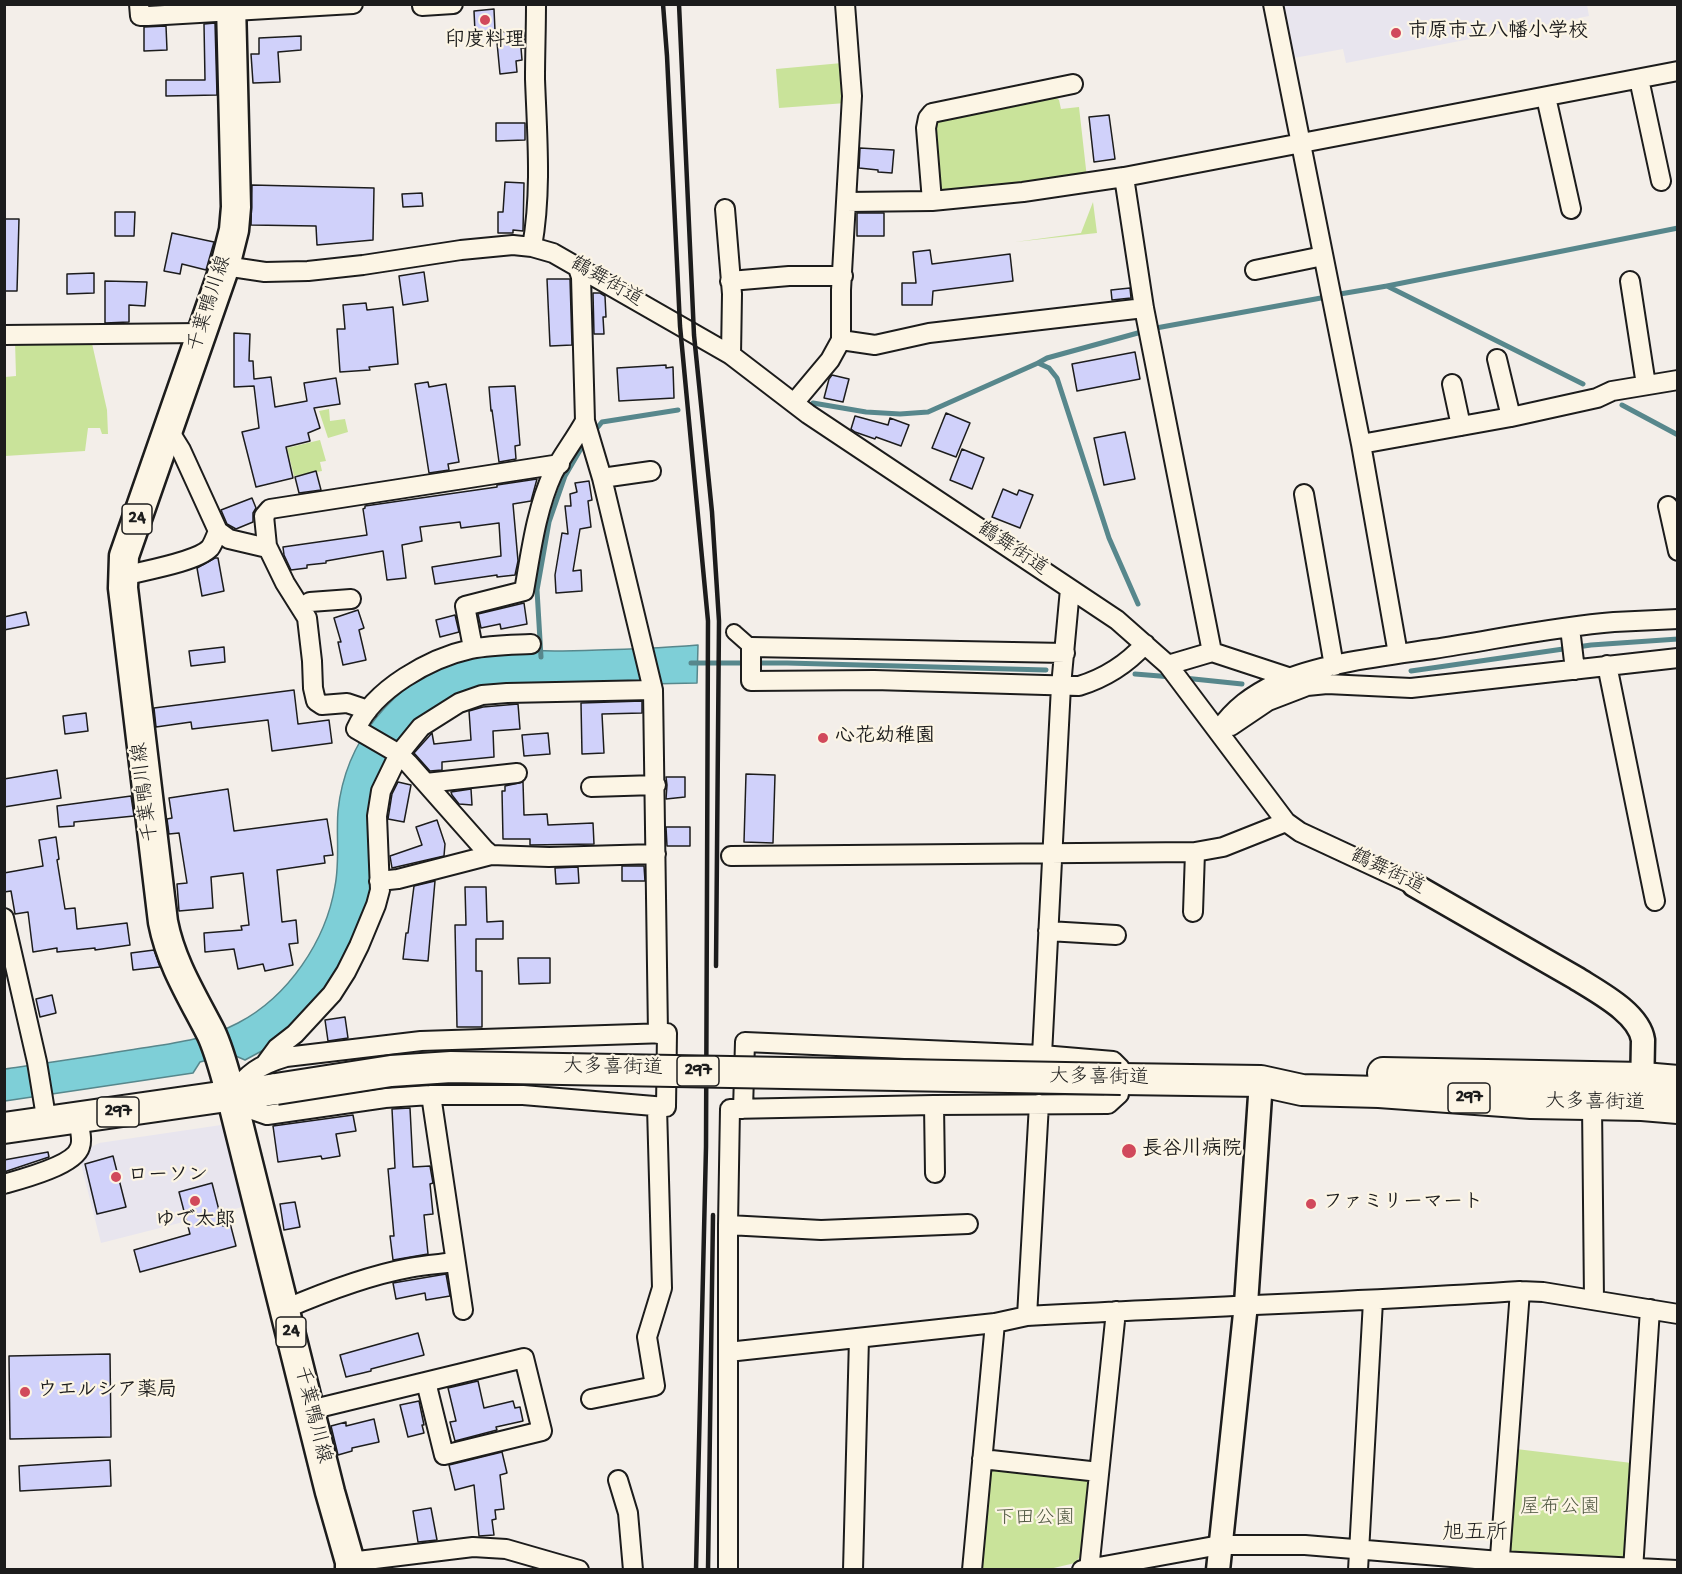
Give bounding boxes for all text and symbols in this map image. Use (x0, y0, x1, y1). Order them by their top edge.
marker: 印度料理 (478, 13, 492, 27)
place label: 市原市立八幡小学校 (1408, 21, 1588, 45)
marker: 市原市立八幡小学校 (1389, 26, 1403, 40)
place label: 印度料理 (445, 30, 525, 54)
street label: 千葉鴨川線 (184, 253, 238, 355)
street label: 鶴舞街道 (565, 253, 647, 313)
road number: 24 (122, 504, 152, 534)
street label: 鶴舞街道 (972, 518, 1052, 582)
place label: 心花幼稚園 (835, 726, 935, 750)
marker: 心花幼稚園 (816, 731, 830, 745)
street label: 千葉鴨川線 (129, 741, 165, 843)
street label: 鶴舞街道 (1346, 845, 1428, 901)
street label: 大多喜街道 (563, 1056, 663, 1082)
road number: 297 (677, 1056, 719, 1086)
street label: 大多喜街道 (1049, 1066, 1149, 1092)
road number: 297 (1448, 1083, 1490, 1113)
street label: 大多喜街道 (1545, 1091, 1645, 1117)
road number: 297 (97, 1097, 139, 1127)
place label: 長谷川病院 (1142, 1139, 1242, 1163)
marker: 長谷川病院 (1120, 1142, 1138, 1160)
place label: ローソン (128, 1165, 208, 1189)
marker: ローソン (109, 1170, 123, 1184)
place label: ファミリーマート (1323, 1192, 1483, 1216)
marker: ゆで太郎 (188, 1194, 202, 1208)
marker: ファミリーマート (1304, 1197, 1318, 1211)
place label: ゆで太郎 (155, 1210, 235, 1234)
road number: 24 (276, 1317, 306, 1347)
street label: 千葉鴨川線 (287, 1364, 335, 1466)
place label: ウエルシア薬局 (37, 1380, 177, 1404)
marker: ウエルシア薬局 (18, 1385, 32, 1399)
park label: 屋布公園 (1520, 1497, 1600, 1521)
park label: 下田公園 (995, 1508, 1075, 1532)
district label: 旭五所 (1442, 1522, 1508, 1548)

